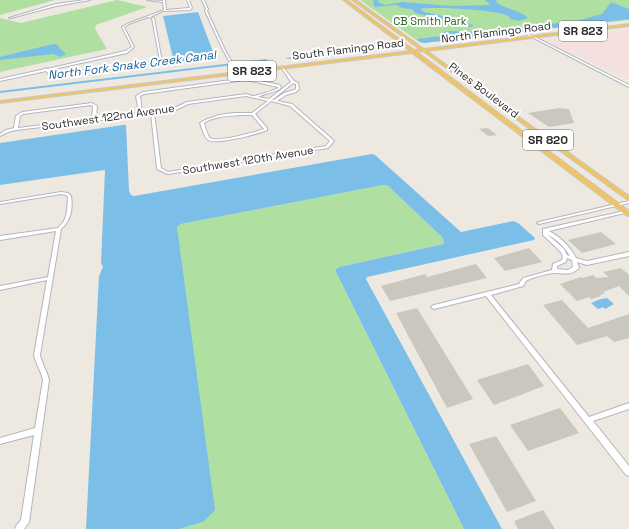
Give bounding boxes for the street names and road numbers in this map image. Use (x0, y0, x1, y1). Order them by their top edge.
street label: North Flamingo Road (440, 18, 552, 46)
road number: SR 823 (559, 21, 607, 41)
street label: South Flamingo Road (291, 35, 405, 63)
street label: Pines Boulevard (446, 59, 522, 121)
road number: SR 823 (228, 61, 276, 81)
street label: Southwest 122nd Avenue (41, 101, 175, 133)
road number: SR 820 (523, 130, 573, 150)
street label: Southwest 120th Avenue (182, 143, 314, 177)

